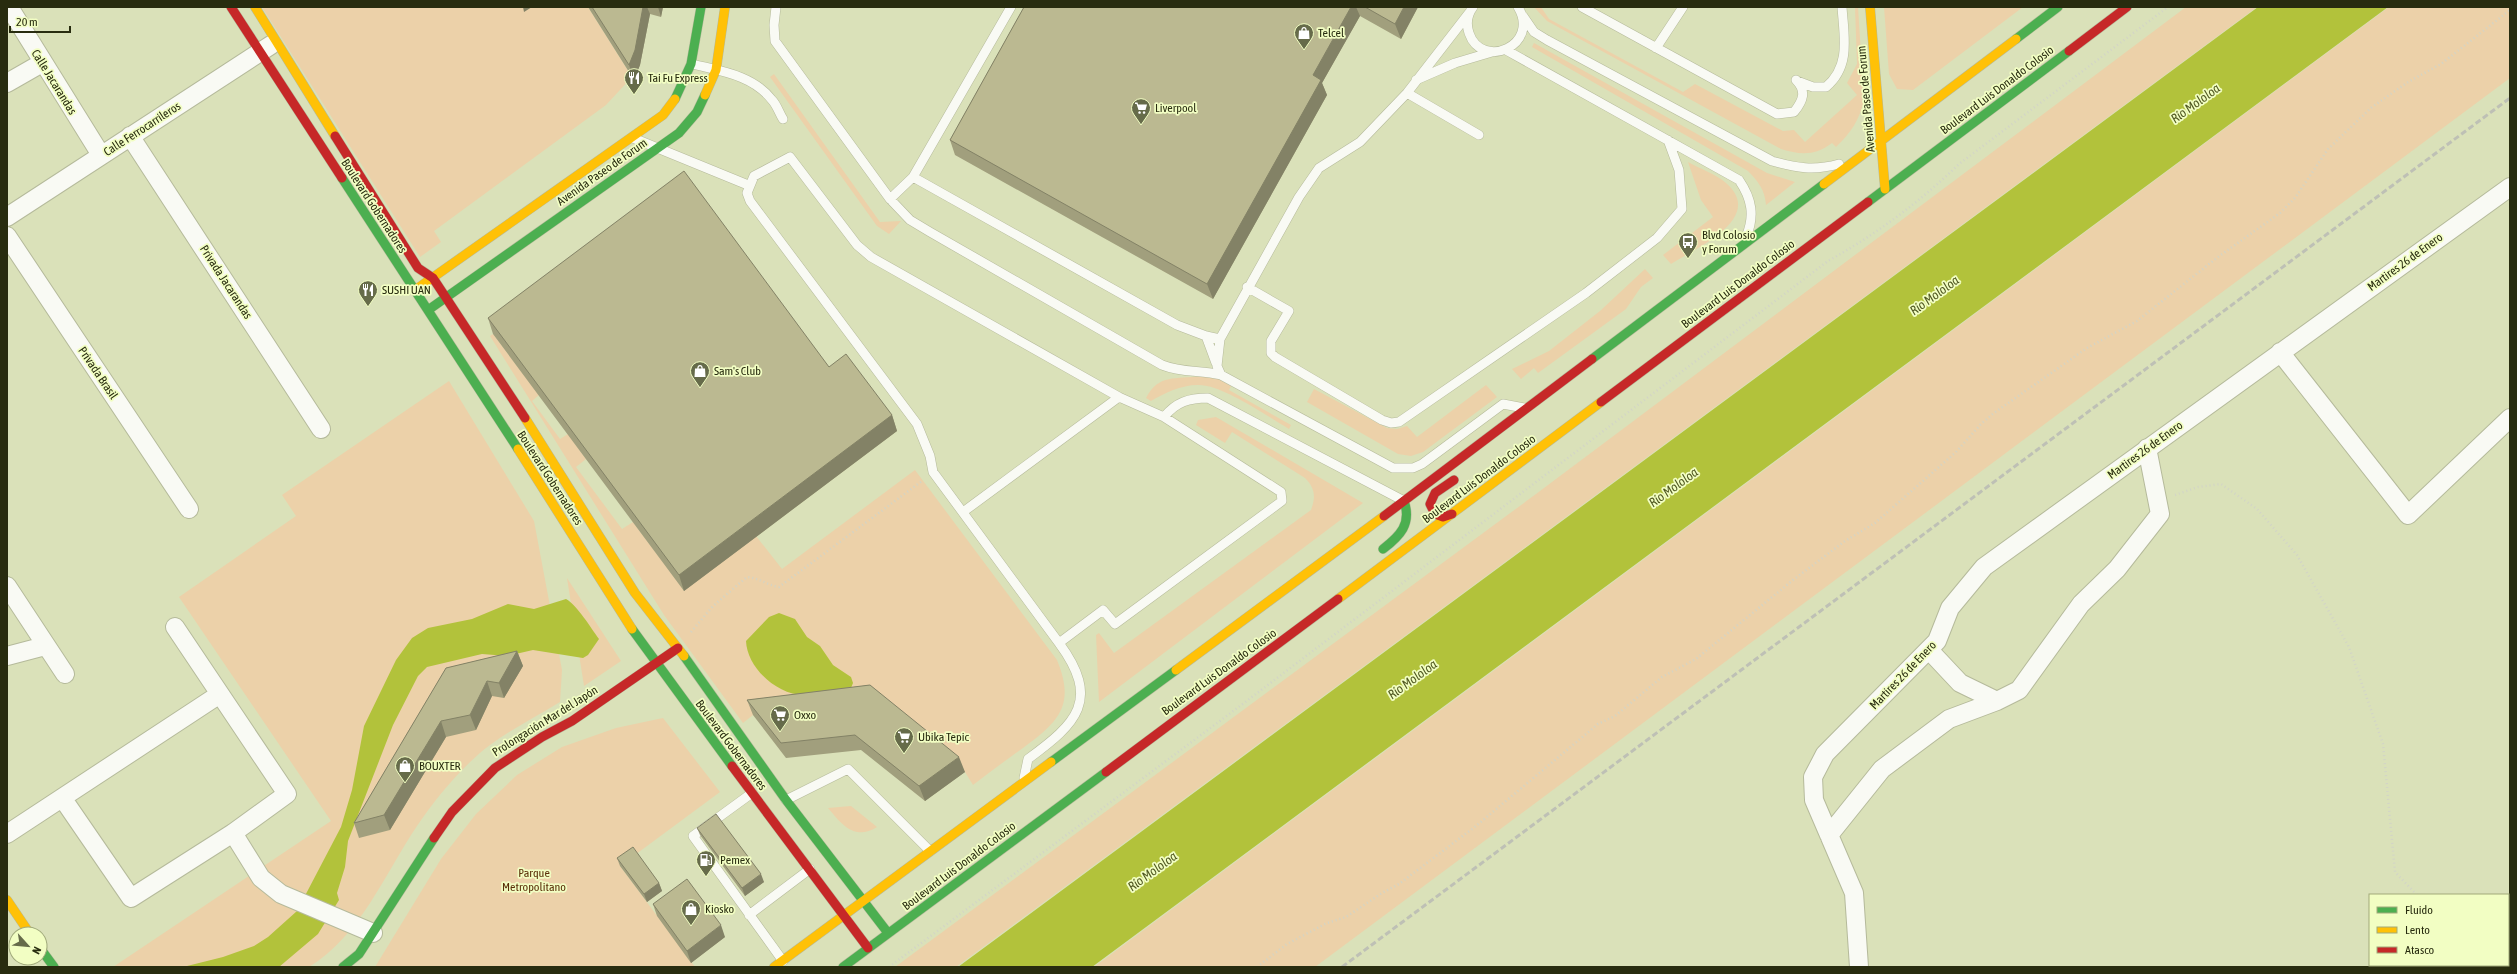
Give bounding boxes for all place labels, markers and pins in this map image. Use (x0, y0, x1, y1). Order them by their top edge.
shop icon: Telcel (1293, 22, 1315, 50)
place label: Telcel (1318, 26, 1345, 40)
restaurant icon: Tai Fu Express (623, 67, 645, 95)
place label: Tai Fu Express (648, 71, 708, 85)
supermarket icon: Liverpool (1130, 97, 1152, 125)
place label: Liverpool (1155, 101, 1197, 115)
place label: Blvd Colosio y Forum (1702, 228, 1756, 256)
bus stop icon: Blvd Colosio y Forum (1677, 231, 1699, 259)
restaurant icon: SUSHI UAN (357, 279, 379, 307)
place label: SUSHI UAN (382, 283, 431, 297)
shop icon: Sam's Club (689, 360, 711, 388)
place label: Sam's Club (714, 364, 761, 378)
supermarket icon: Oxxo (769, 704, 791, 732)
place label: Oxxo (794, 708, 817, 722)
supermarket icon: Ubika Tepic (893, 726, 915, 754)
place label: Ubika Tepic (918, 730, 969, 744)
shop icon: BOUXTER (394, 755, 416, 783)
place label: BOUXTER (419, 759, 461, 773)
fuel station icon: Pemex (695, 849, 717, 877)
place label: Pemex (720, 853, 750, 867)
shop icon: Kiosko (680, 898, 702, 926)
place label: Kiosko (705, 902, 735, 916)

